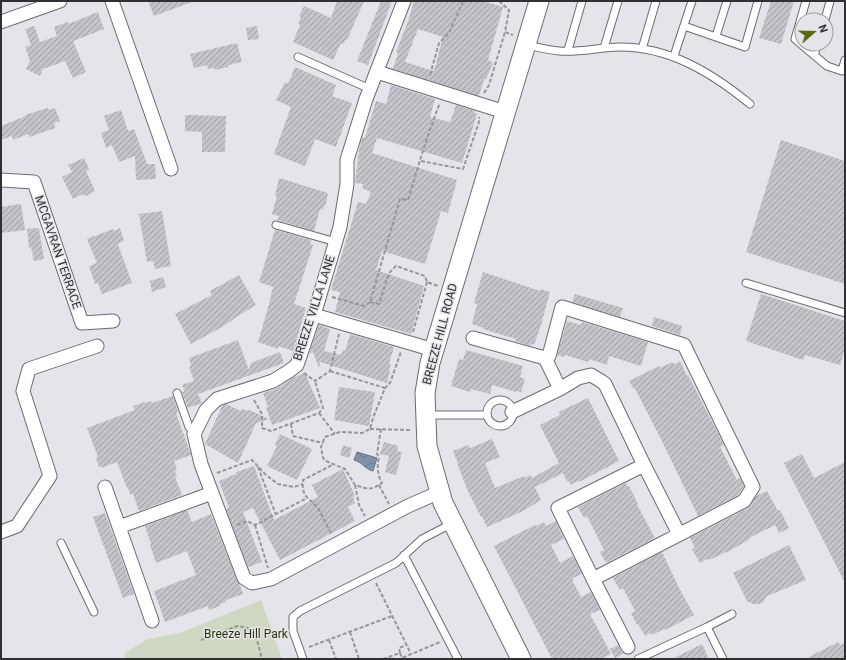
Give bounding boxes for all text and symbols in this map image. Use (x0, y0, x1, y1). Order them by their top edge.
north arrow (794, 12, 834, 52)
text: N (815, 23, 830, 35)
street label: MCGAVRAN TERRACE (32, 193, 84, 311)
street label: BREEZE VILLA LANE (290, 253, 338, 362)
street label: BREEZE HILL ROAD (420, 282, 460, 386)
park label: Breeze Hill Park (204, 627, 289, 641)

